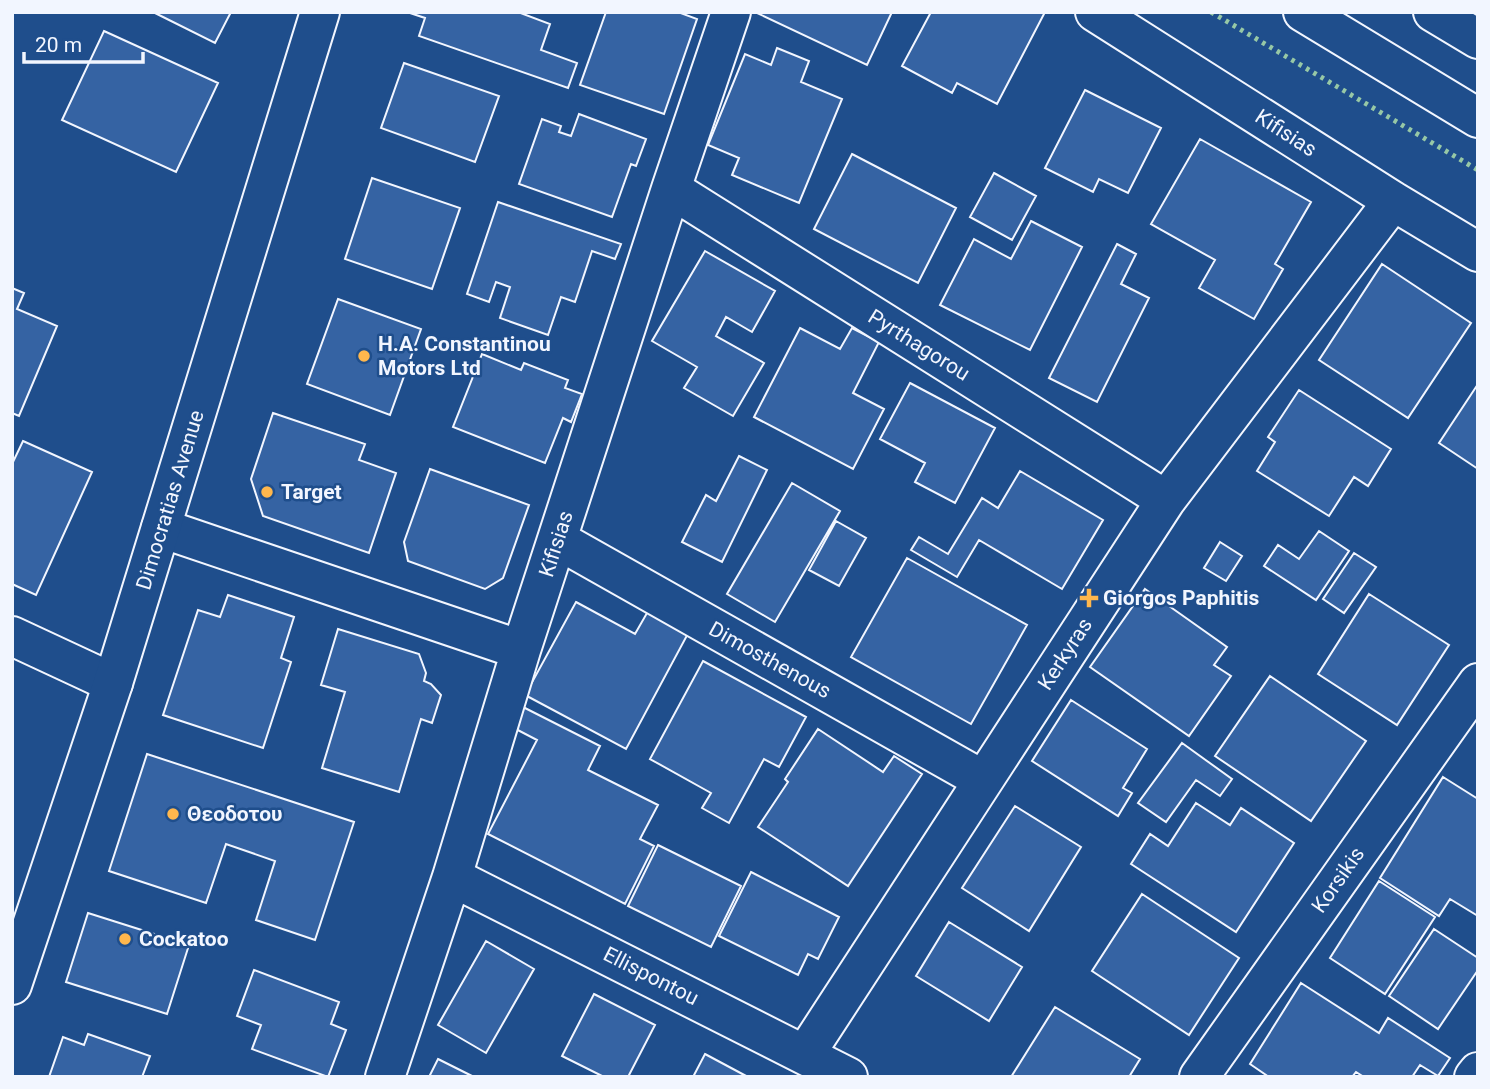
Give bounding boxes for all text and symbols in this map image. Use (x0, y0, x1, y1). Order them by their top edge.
scale bar (24, 21, 144, 65)
text: 20 m (35, 33, 82, 57)
street label: Kifisias (1251, 104, 1321, 162)
street label: Pyrthagorou (864, 304, 974, 386)
place label: H.A. Constantinou Motors Ltd (378, 332, 551, 380)
marker: H.A. Constantinou Motors Ltd (356, 348, 372, 364)
street label: Dimocratias Avenue (131, 407, 209, 593)
place label: Target (281, 480, 342, 504)
marker: Target (259, 484, 275, 500)
street label: Kifisias (534, 508, 578, 580)
place label: Giorgos Paphitis (1103, 586, 1260, 610)
marker: Giorgos Paphitis (1081, 590, 1097, 606)
street label: Kerkyras (1033, 614, 1097, 694)
street label: Dimosthenous (705, 617, 835, 703)
place label: Θεοδοτου (187, 802, 282, 826)
marker: Θεοδοτου (165, 806, 181, 822)
street label: Korsikis (1307, 843, 1369, 917)
place label: Cockatoo (139, 927, 229, 951)
marker: Cockatoo (117, 931, 133, 947)
street label: Ellispontou (599, 942, 703, 1010)

